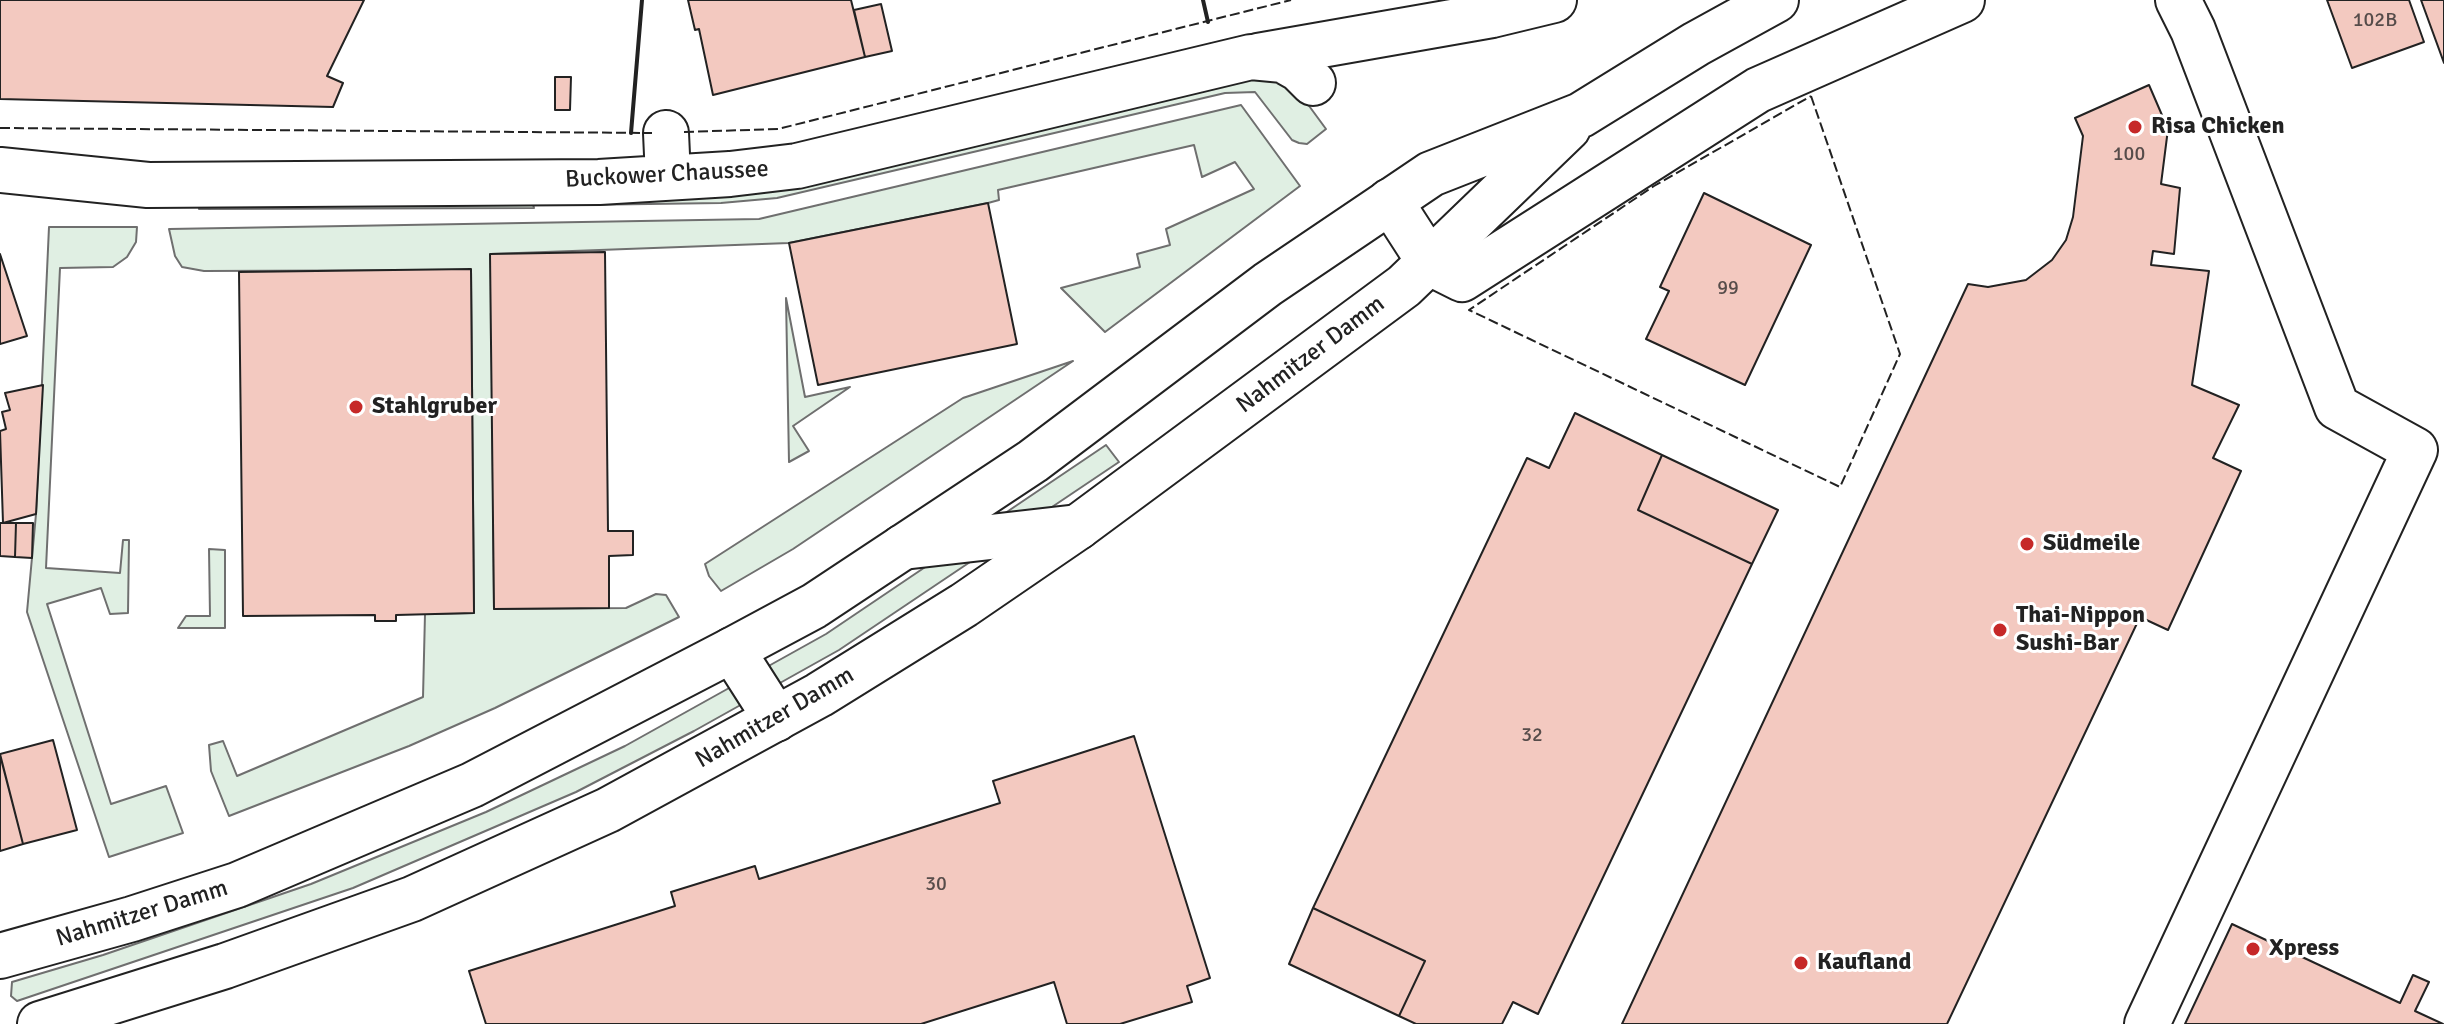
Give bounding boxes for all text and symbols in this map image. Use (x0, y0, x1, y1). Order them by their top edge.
house number: 102B (2353, 9, 2397, 33)
place label: Risa Chicken (2151, 113, 2285, 141)
marker: Risa Chicken (2126, 118, 2144, 136)
house number: 100 (2113, 143, 2145, 167)
street label: Buckower Chaussee (565, 155, 769, 195)
house number: 99 (1717, 277, 1739, 301)
street label: Nahmitzer Damm (1231, 290, 1391, 420)
place label: Stahlgruber (372, 393, 497, 421)
marker: Stahlgruber (347, 398, 365, 416)
place label: Südmeile (2043, 530, 2140, 558)
marker: Südmeile (2018, 535, 2036, 553)
place label: Thai-Nippon Sushi-Bar (2016, 602, 2145, 658)
marker: Thai-Nippon Sushi-Bar (1991, 621, 2009, 639)
street label: Nahmitzer Damm (691, 661, 859, 775)
house number: 32 (1521, 724, 1543, 748)
house number: 30 (925, 873, 947, 897)
street label: Nahmitzer Damm (53, 874, 231, 954)
place label: Xpress (2269, 935, 2339, 963)
marker: Xpress (2244, 940, 2262, 958)
place label: Kaufland (1817, 949, 1911, 977)
marker: Kaufland (1792, 954, 1810, 972)

